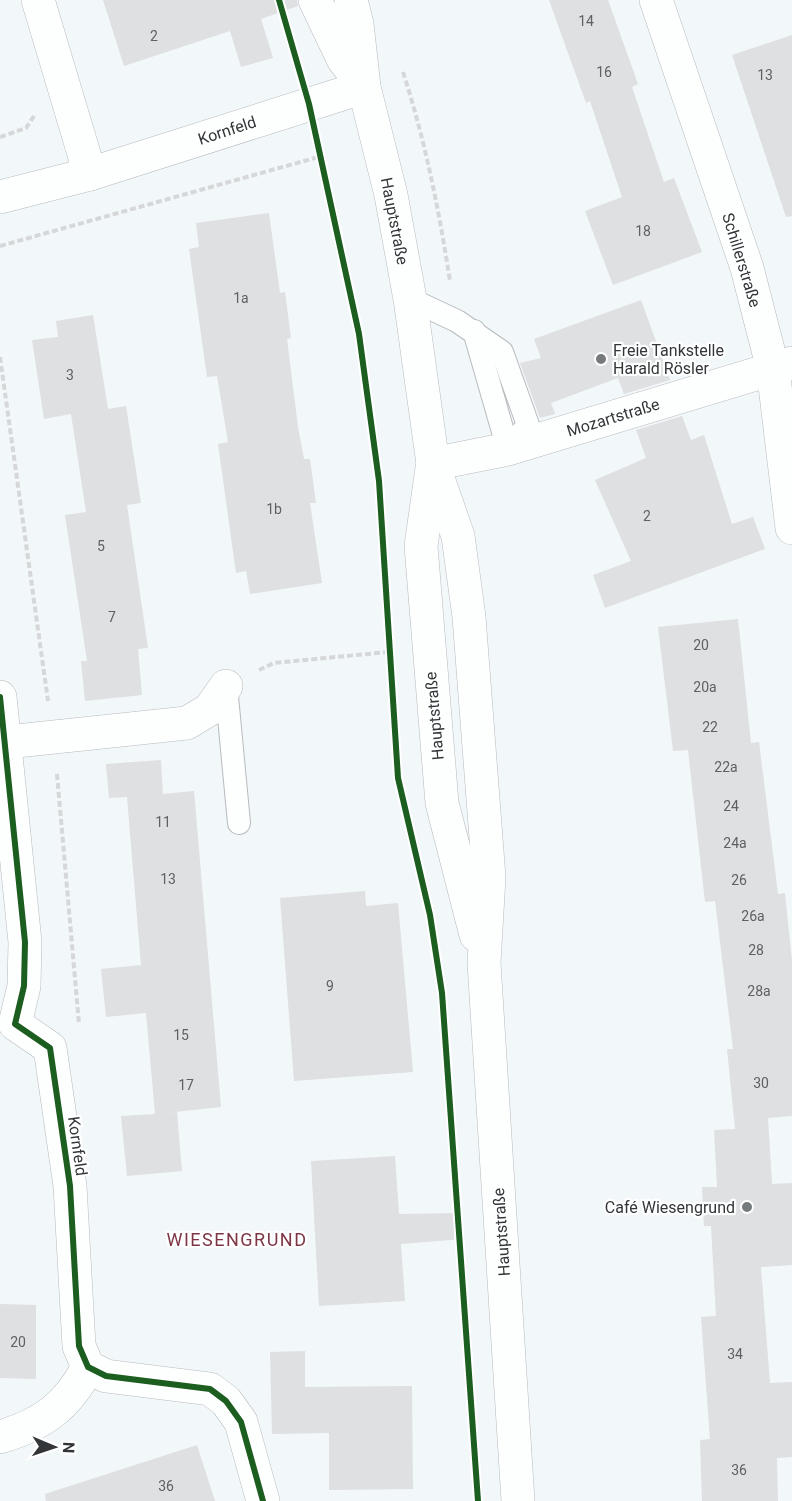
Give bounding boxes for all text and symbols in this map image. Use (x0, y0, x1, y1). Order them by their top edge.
house number: 14 (578, 13, 594, 29)
house number: 2 (150, 28, 158, 44)
house number: 16 (596, 64, 612, 80)
house number: 13 (757, 67, 773, 83)
street label: Kornfeld (196, 112, 259, 149)
street label: Hauptstraße (377, 176, 412, 266)
street label: Schillerstraße (718, 211, 765, 310)
house number: 18 (635, 223, 651, 239)
house number: 1a (233, 290, 249, 306)
place label: Freie Tankstelle Harald Rösler (613, 341, 724, 378)
marker: Freie Tankstelle Harald Rösler (594, 352, 608, 366)
house number: 3 (66, 367, 74, 383)
street label: Mozartstraße (564, 394, 662, 441)
house number: 1b (266, 501, 282, 517)
house number: 2 (643, 508, 651, 524)
house number: 5 (97, 538, 105, 554)
house number: 7 (108, 609, 116, 625)
house number: 20 (693, 637, 709, 653)
street label: Hauptstraße (421, 671, 448, 761)
house number: 20a (693, 679, 717, 695)
house number: 22 (702, 719, 718, 735)
house number: 22a (714, 759, 738, 775)
house number: 24 (723, 798, 739, 814)
house number: 11 (155, 814, 171, 830)
house number: 24a (723, 835, 747, 851)
house number: 13 (160, 871, 176, 887)
house number: 26 (731, 872, 747, 888)
house number: 26a (741, 908, 765, 924)
house number: 28 (748, 942, 764, 958)
house number: 9 (326, 978, 334, 994)
house number: 28a (747, 983, 771, 999)
house number: 15 (173, 1027, 189, 1043)
house number: 30 (753, 1075, 769, 1091)
house number: 17 (178, 1077, 194, 1093)
street label: Kornfeld (64, 1115, 91, 1177)
street label: Hauptstraße (489, 1187, 514, 1277)
place label: Café Wiesengrund (605, 1198, 735, 1217)
marker: Café Wiesengrund (740, 1200, 754, 1214)
district label: WIESENGRUND (166, 1229, 308, 1250)
house number: 20 (10, 1334, 26, 1350)
house number: 34 (727, 1346, 743, 1362)
north arrow (24, 1417, 84, 1477)
text: N (59, 1442, 78, 1453)
house number: 36 (731, 1462, 747, 1478)
house number: 36 (158, 1478, 174, 1494)

